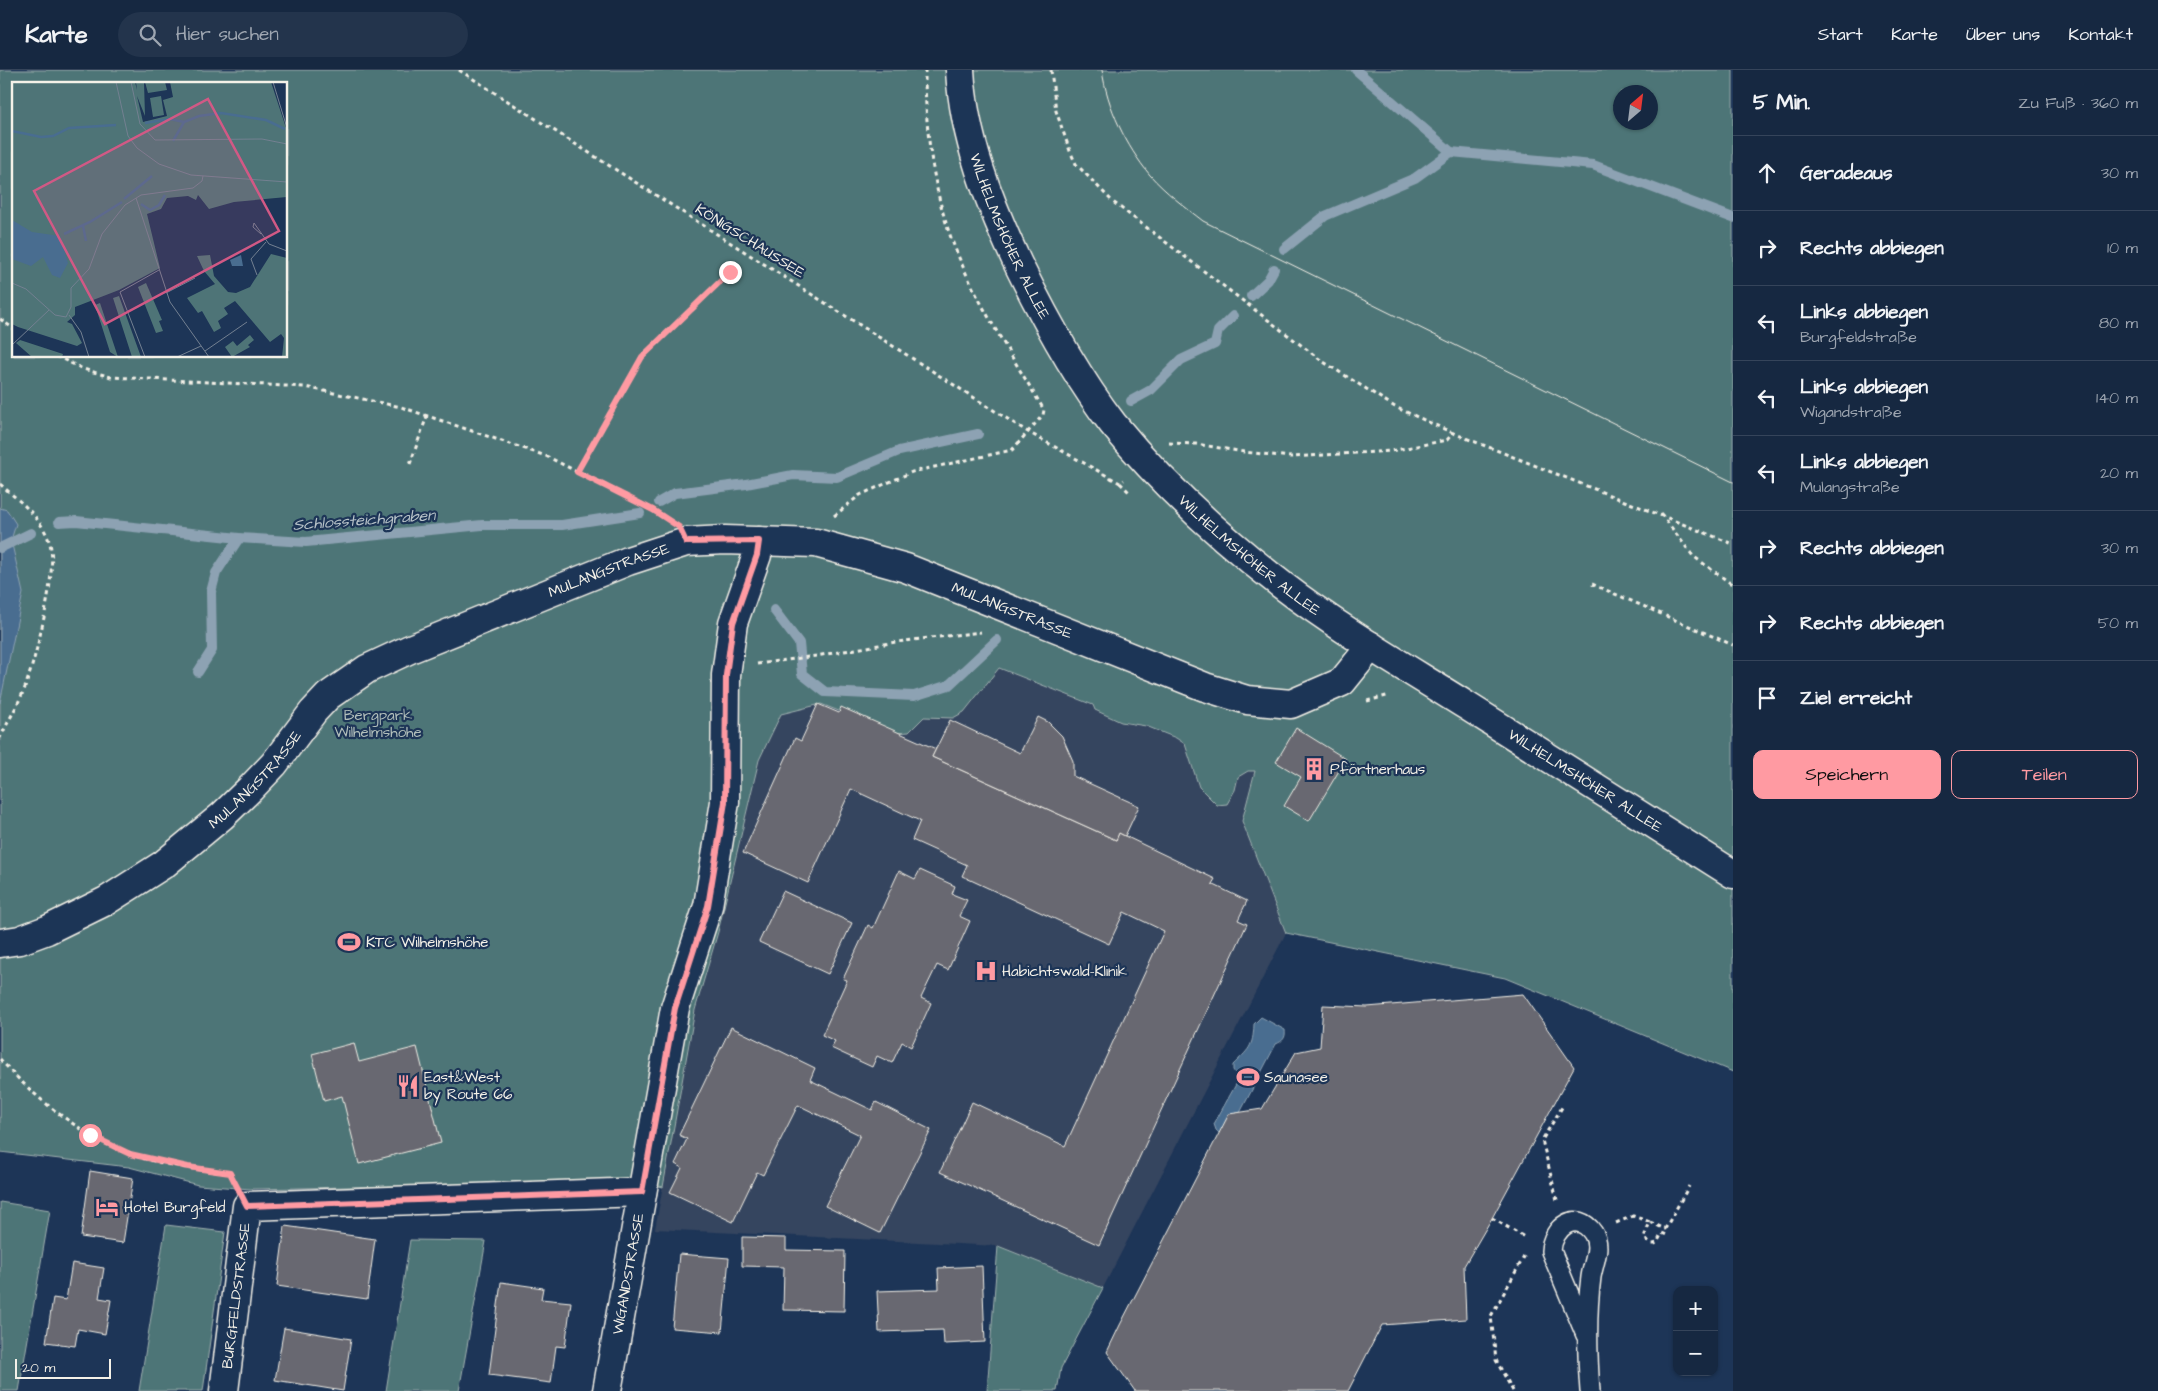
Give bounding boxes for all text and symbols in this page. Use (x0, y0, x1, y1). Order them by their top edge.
search box (118, 12, 468, 57)
text: Karte (25, 18, 88, 52)
icon: search (136, 21, 164, 49)
text: Hier suchen (176, 21, 279, 48)
text: Start (1818, 22, 1863, 47)
text: Karte (1891, 22, 1938, 47)
text: Über uns (1966, 22, 2040, 47)
text: Kontakt (2068, 22, 2133, 47)
inset map (12, 82, 288, 358)
north arrow (1613, 85, 1658, 130)
text: 5 Min. (1753, 88, 1810, 117)
text: Zu Fuß · 360 m (2018, 92, 2138, 114)
street label: WILHELMSHÖHER ALLEE (965, 151, 1055, 323)
icon: ahead (1753, 159, 1781, 187)
text: Geradeaus (1800, 160, 1892, 187)
text: 30 m (2101, 162, 2138, 184)
street label: KÖNIGSCHAUSSEE (691, 199, 809, 283)
icon: right (1753, 234, 1781, 262)
text: Rechts abbiegen (1800, 235, 1944, 262)
text: 10 m (2107, 237, 2138, 259)
route end (719, 261, 742, 284)
text: Links abbiegen (1800, 299, 1928, 326)
icon: left (1753, 309, 1781, 337)
text: 80 m (2099, 312, 2138, 334)
text: Burgfeldstraße (1800, 326, 1917, 348)
text: Links abbiegen (1800, 374, 1928, 401)
icon: left (1753, 384, 1781, 412)
text: 140 m (2096, 387, 2138, 409)
text: Wigandstraße (1800, 401, 1902, 423)
text: Links abbiegen (1800, 449, 1928, 476)
icon: left (1753, 459, 1781, 487)
text: 20 m (2100, 462, 2138, 484)
text: Mulangstraße (1800, 476, 1900, 498)
street label: WILHELMSHÖHER ALLEE (1174, 490, 1325, 621)
water label: Schlossteichgraben (292, 504, 438, 537)
icon: right (1753, 534, 1781, 562)
text: Rechts abbiegen (1800, 535, 1944, 562)
text: 30 m (2101, 537, 2138, 559)
street label: MULANGSTRASSE (545, 538, 672, 603)
street label: MULANGSTRASSE (949, 577, 1076, 644)
icon: right (1753, 609, 1781, 637)
text: Rechts abbiegen (1800, 610, 1944, 637)
text: 50 m (2098, 612, 2138, 634)
icon: arrive (1753, 684, 1781, 712)
text: Ziel erreicht (1800, 685, 1912, 712)
park label: Bergpark Wilhelmshöhe (334, 705, 422, 743)
street label: WILHELMSHÖHER ALLEE (1504, 724, 1667, 837)
street label: MULANGSTRASSE (204, 726, 306, 834)
button: Speichern (1753, 750, 1941, 799)
button: Teilen (1951, 750, 2138, 799)
building icon: Pförtnerhaus (1301, 756, 1327, 782)
place label: Pförtnerhaus (1330, 759, 1426, 780)
sports icon: KTC Wilhelmshöhe (336, 929, 362, 955)
place label: KTC Wilhelmshöhe (366, 932, 488, 953)
hospital icon: Habichtswald-Klinik (973, 958, 999, 984)
place label: Habichtswald-Klinik (1002, 961, 1127, 982)
sports icon: Saunasee (1235, 1064, 1261, 1090)
place label: East&West by Route 66 (424, 1067, 513, 1106)
place label: Saunasee (1264, 1067, 1328, 1088)
restaurant icon: East&West by Route 66 (395, 1073, 421, 1099)
route start (79, 1124, 102, 1147)
hotel icon: Hotel Burgfeld (94, 1194, 120, 1220)
place label: Hotel Burgfeld (124, 1197, 226, 1219)
street label: WIGANDSTRASSE (607, 1211, 649, 1336)
street label: BURGFELDSTRASSE (216, 1221, 255, 1370)
map controls (1673, 1286, 1718, 1376)
button: + (1673, 1286, 1718, 1331)
button: − (1673, 1331, 1718, 1376)
scale bar (15, 1356, 111, 1379)
text: 20 m (22, 1358, 55, 1378)

